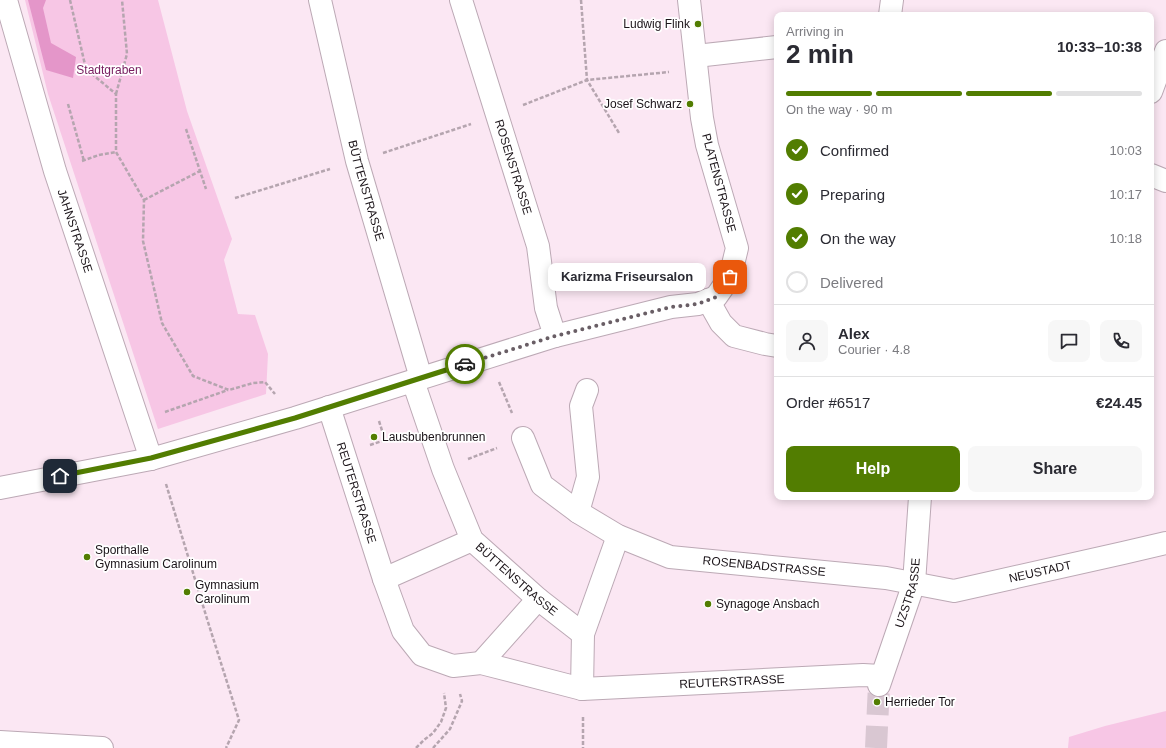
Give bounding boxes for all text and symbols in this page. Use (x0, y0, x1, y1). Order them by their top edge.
place label: Ludwig Flink (623, 17, 691, 31)
marker: Ludwig Flink (693, 19, 703, 29)
text: Arriving in (786, 24, 844, 39)
text: 10:33–10:38 (1057, 38, 1142, 55)
text: 2 min (786, 39, 854, 69)
park label: Stadtgraben (76, 63, 142, 77)
place label: Josef Schwarz (604, 97, 682, 111)
marker: Josef Schwarz (685, 99, 695, 109)
text: On the way · 90 m (786, 102, 892, 117)
street label: ROSENSTRASSE (492, 118, 535, 216)
street label: PLATENSTRASSE (699, 132, 739, 234)
street label: BÜTTENSTRASSE (345, 139, 387, 242)
icon: check (786, 139, 808, 161)
text: Confirmed (820, 142, 889, 159)
text: 10:03 (1109, 143, 1142, 158)
icon: check (786, 183, 808, 205)
text: Preparing (820, 186, 885, 203)
street label: JAHNSTRASSE (54, 187, 95, 275)
text: 10:17 (1109, 187, 1142, 202)
icon: check (786, 227, 808, 249)
text: On the way (820, 230, 896, 247)
text: 10:18 (1109, 231, 1142, 246)
pin (713, 260, 747, 294)
callout: Karizma Friseursalon (548, 263, 706, 291)
icon: bag (719, 266, 741, 288)
text: Karizma Friseursalon (561, 269, 693, 284)
text: Delivered (820, 274, 883, 291)
button: person (786, 320, 828, 362)
button: chat (1048, 320, 1090, 362)
button: phone (1100, 320, 1142, 362)
text: Alex (838, 325, 870, 342)
text: Courier · 4.8 (838, 342, 910, 357)
courier (445, 344, 485, 384)
icon: car (454, 353, 476, 375)
text: Order #6517 (786, 394, 870, 411)
text: €24.45 (1096, 394, 1142, 411)
place label: Lausbubenbrunnen (382, 430, 485, 444)
marker: Lausbubenbrunnen (369, 432, 379, 442)
street label: REUTERSTRASSE (334, 440, 379, 545)
button: Help (786, 446, 960, 492)
button: Share (968, 446, 1142, 492)
pin (43, 459, 77, 493)
icon: home (49, 465, 71, 487)
street label: BÜTTENSTRASSE (473, 540, 560, 619)
place label: Sporthalle Gymnasium Carolinum (95, 543, 217, 571)
marker: Sporthalle Gymnasium Carolinum (82, 552, 92, 562)
street label: ROSENBADSTRASSE (702, 553, 826, 579)
street label: UZSTRASSE (892, 557, 923, 630)
street label: NEUSTADT (1007, 558, 1074, 585)
place label: Gymnasium Carolinum (195, 578, 259, 606)
marker: Gymnasium Carolinum (182, 587, 192, 597)
place label: Synagoge Ansbach (716, 597, 819, 611)
marker: Synagoge Ansbach (703, 599, 713, 609)
street label: REUTERSTRASSE (679, 672, 785, 691)
place label: Herrieder Tor (885, 695, 955, 709)
marker: Herrieder Tor (872, 697, 882, 707)

